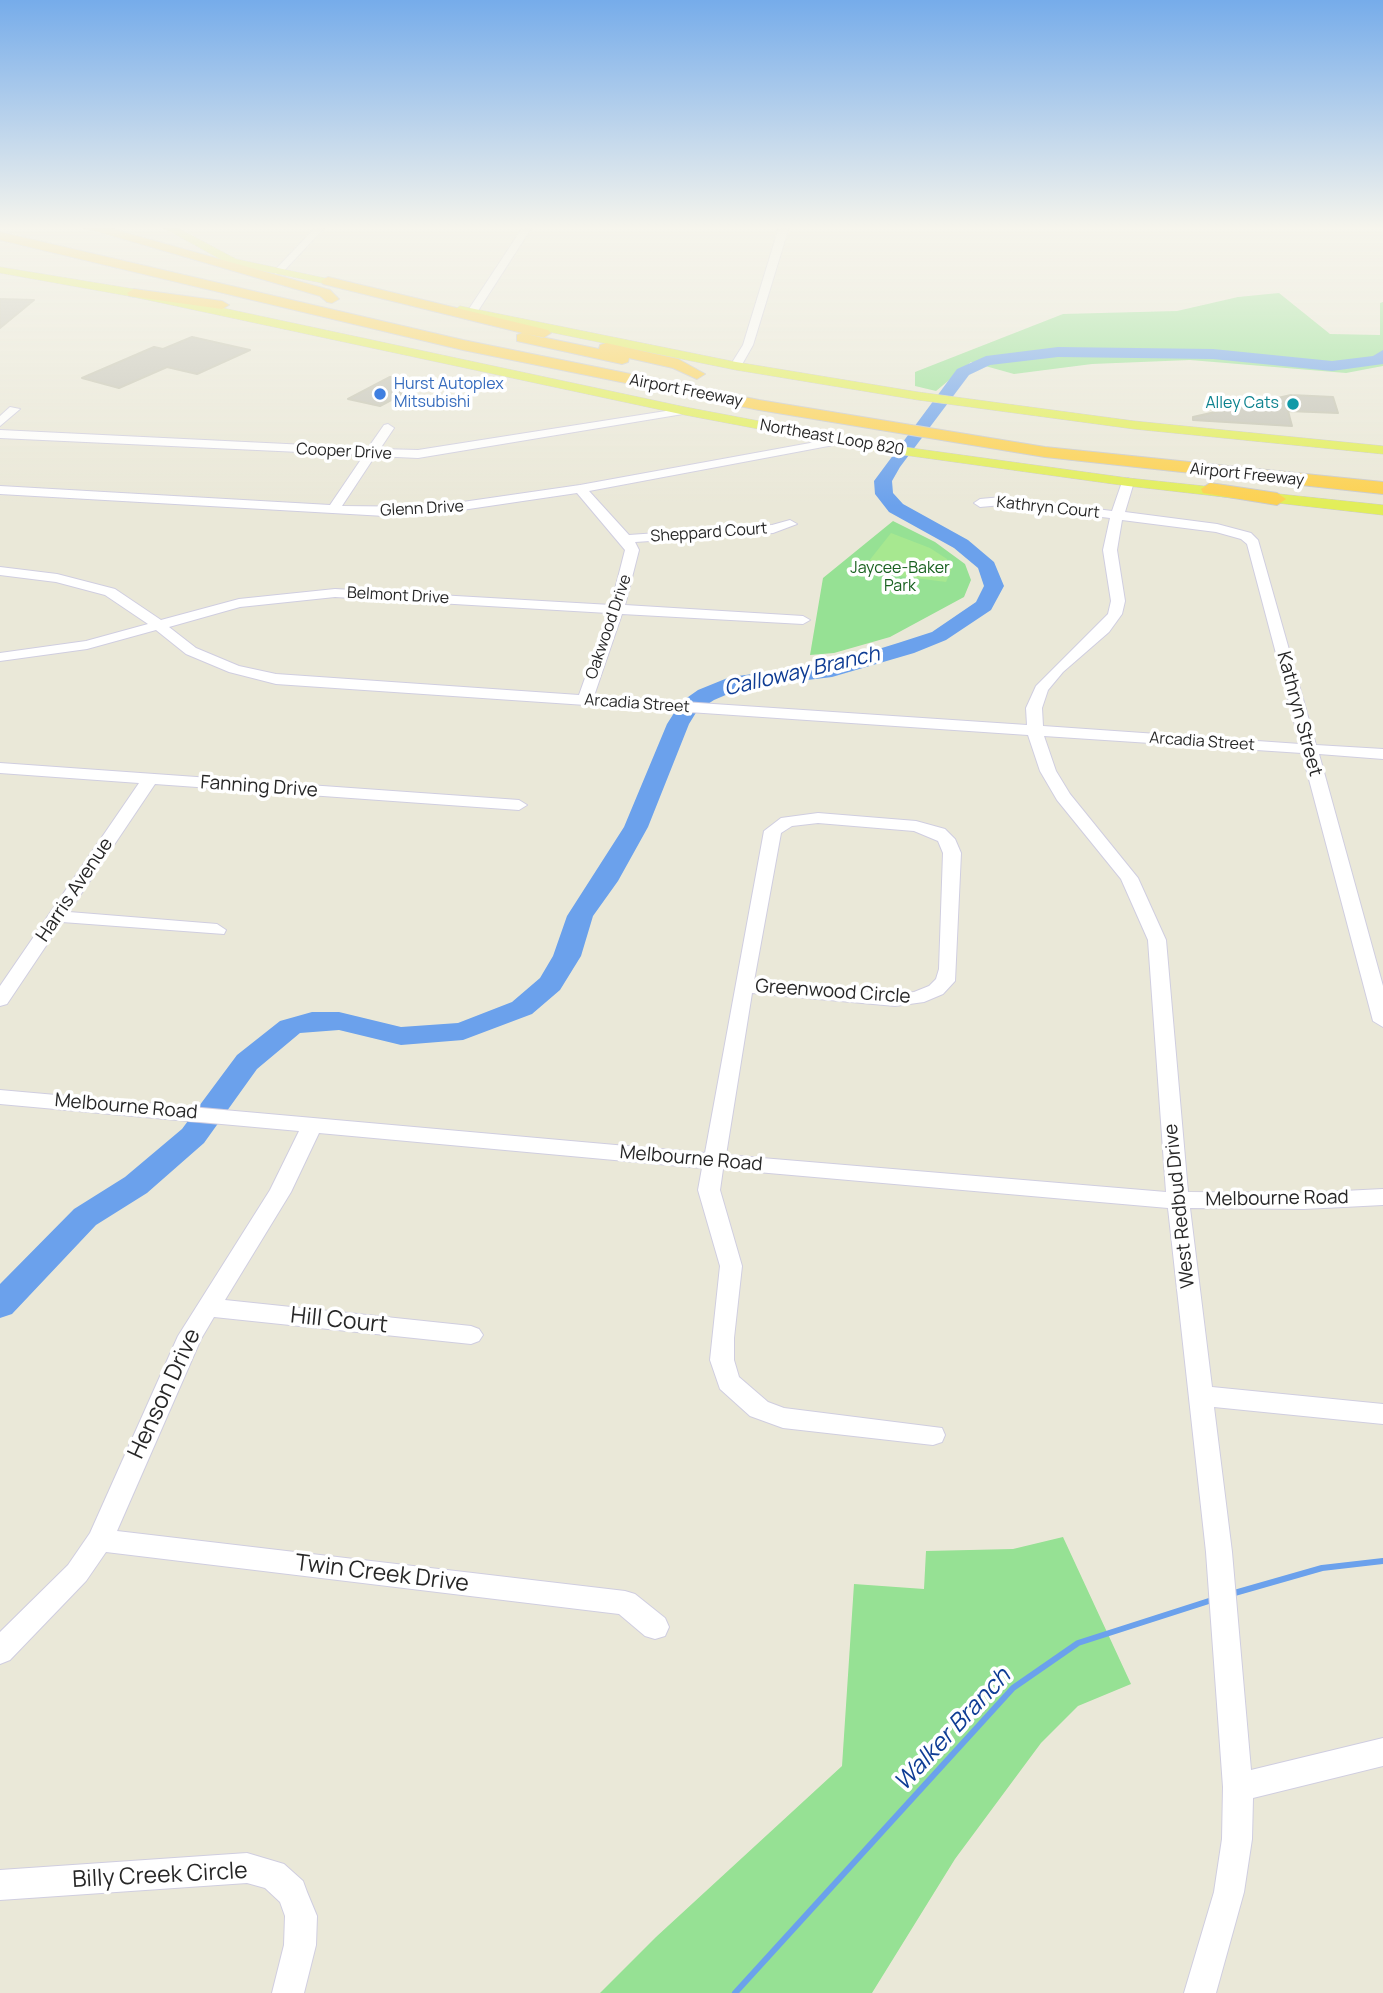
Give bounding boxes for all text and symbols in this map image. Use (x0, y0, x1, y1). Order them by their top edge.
street label: Airport Freeway (628, 371, 744, 411)
place label: Hurst Autoplex Mitsubishi (394, 375, 504, 413)
marker: Hurst Autoplex Mitsubishi (372, 386, 388, 402)
place label: Alley Cats (1205, 394, 1279, 414)
marker: Alley Cats (1285, 396, 1301, 412)
street label: Northeast Loop 820 (758, 416, 906, 460)
street label: Cooper Drive (296, 440, 392, 464)
street label: Airport Freeway (1189, 459, 1305, 491)
street label: Kathryn Court (995, 493, 1101, 523)
street label: Glenn Drive (380, 497, 464, 521)
street label: Sheppard Court (650, 519, 768, 547)
park label: Jaycee-Baker Park (850, 559, 950, 597)
street label: Oakwood Drive (582, 572, 636, 682)
street label: Belmont Drive (346, 584, 450, 608)
water label: Calloway Branch (722, 642, 882, 702)
street label: Kathryn Street (1271, 649, 1327, 779)
street label: Arcadia Street (584, 691, 690, 717)
street label: Arcadia Street (1149, 729, 1255, 755)
street label: Fanning Drive (200, 772, 318, 802)
street label: Harris Avenue (32, 834, 118, 946)
street label: Greenwood Circle (755, 975, 911, 1009)
street label: Melbourne Road (54, 1089, 198, 1125)
street label: West Redbud Drive (1160, 1123, 1200, 1289)
street label: Melbourne Road (619, 1141, 763, 1177)
street label: Melbourne Road (1205, 1186, 1349, 1212)
street label: Hill Court (289, 1302, 389, 1340)
street label: Henson Drive (123, 1325, 207, 1463)
street label: Twin Creek Drive (294, 1550, 470, 1598)
water label: Walker Branch (889, 1663, 1017, 1797)
street label: Billy Creek Circle (72, 1858, 248, 1894)

